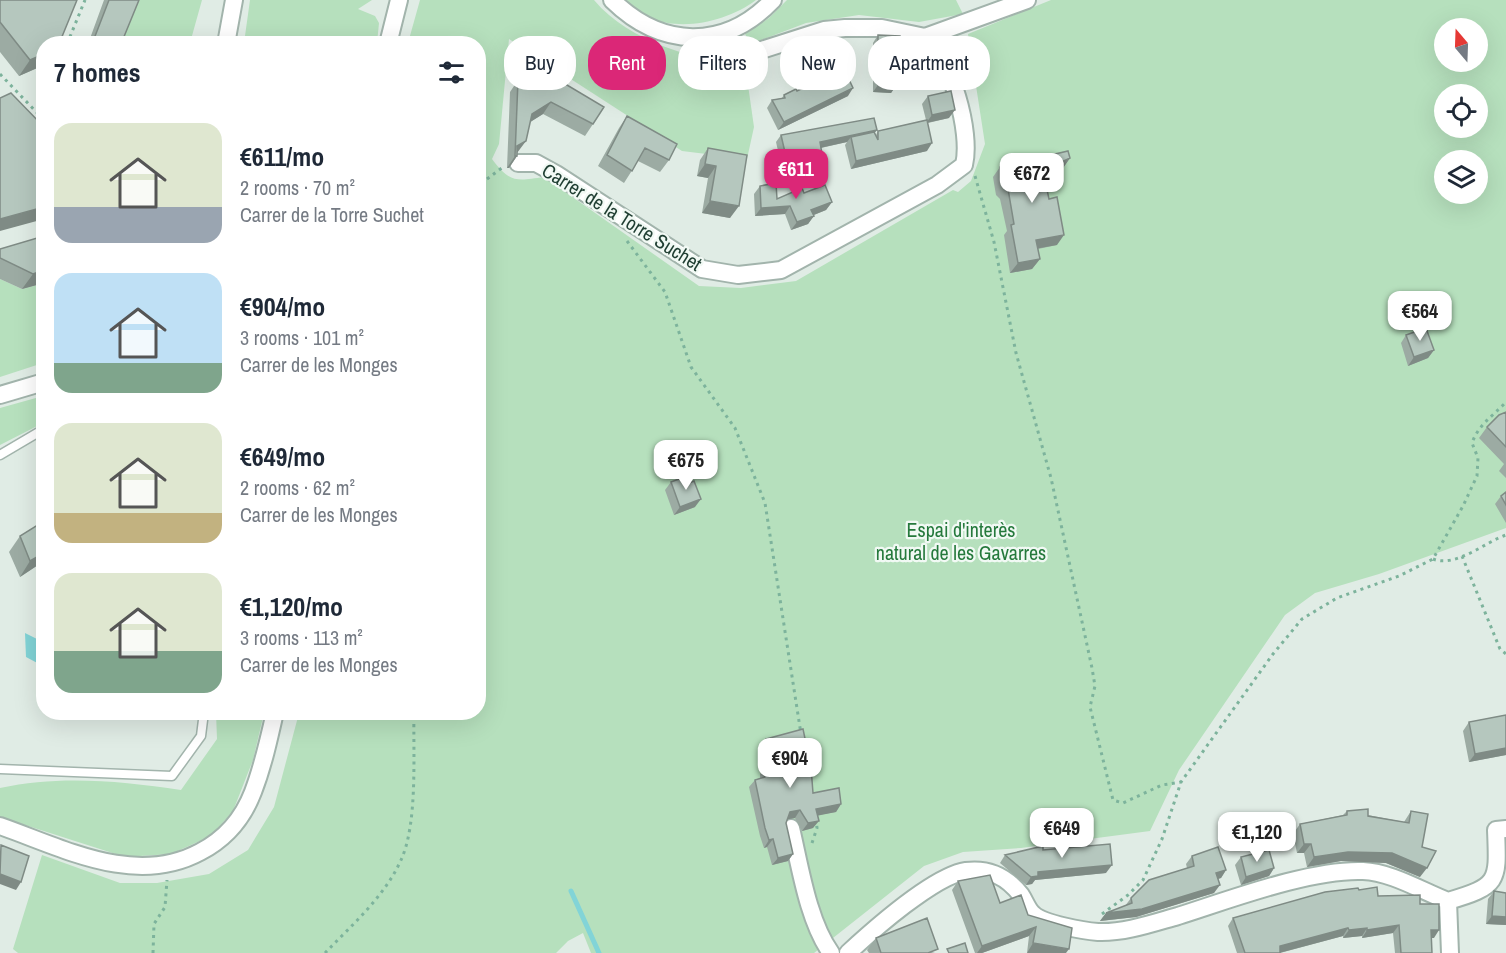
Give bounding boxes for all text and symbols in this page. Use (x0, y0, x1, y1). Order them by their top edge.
north arrow (1434, 18, 1488, 72)
map controls (1434, 18, 1488, 204)
chip: Buy (504, 36, 576, 90)
chip: Rent (588, 36, 666, 90)
chip: Filters (678, 36, 768, 90)
chip: New (780, 36, 856, 90)
chip: Apartment (868, 36, 990, 90)
text: 7 homes (54, 55, 141, 90)
icon: filters (435, 56, 468, 89)
button: locate (1434, 84, 1488, 138)
text: €611/mo (240, 139, 324, 174)
icon: home (102, 147, 174, 219)
pin: €611 (760, 149, 832, 200)
button: layers (1434, 150, 1488, 204)
pin: €672 (996, 153, 1068, 204)
text: €611 (778, 155, 814, 182)
street label: Carrer de la Torre Suchet (537, 156, 708, 277)
text: €672 (1014, 159, 1050, 186)
text: 2 rooms · 70 m² (240, 174, 355, 201)
text: Carrer de la Torre Suchet (240, 201, 424, 228)
text: €904/mo (240, 289, 325, 324)
pin: €564 (1384, 291, 1456, 342)
icon: home (102, 297, 174, 369)
text: €564 (1402, 297, 1438, 324)
text: 3 rooms · 101 m² (240, 324, 364, 351)
text: Carrer de les Monges (240, 351, 398, 378)
text: €649/mo (240, 439, 325, 474)
pin: €675 (650, 440, 722, 491)
text: €675 (668, 446, 704, 473)
icon: home (102, 447, 174, 519)
text: 2 rooms · 62 m² (240, 474, 355, 501)
text: Carrer de les Monges (240, 501, 398, 528)
park label: Espai d'interès natural de les Gavarres (876, 516, 1046, 566)
text: €1,120/mo (240, 589, 343, 624)
icon: home (102, 597, 174, 669)
text: 3 rooms · 113 m² (240, 624, 363, 651)
text: Carrer de les Monges (240, 651, 398, 678)
pin: €904 (754, 738, 826, 789)
text: €904 (772, 744, 808, 771)
pin: €649 (1026, 808, 1098, 859)
pin: €1,120 (1208, 812, 1306, 863)
text: €649 (1044, 814, 1080, 841)
text: €1,120 (1232, 818, 1282, 845)

